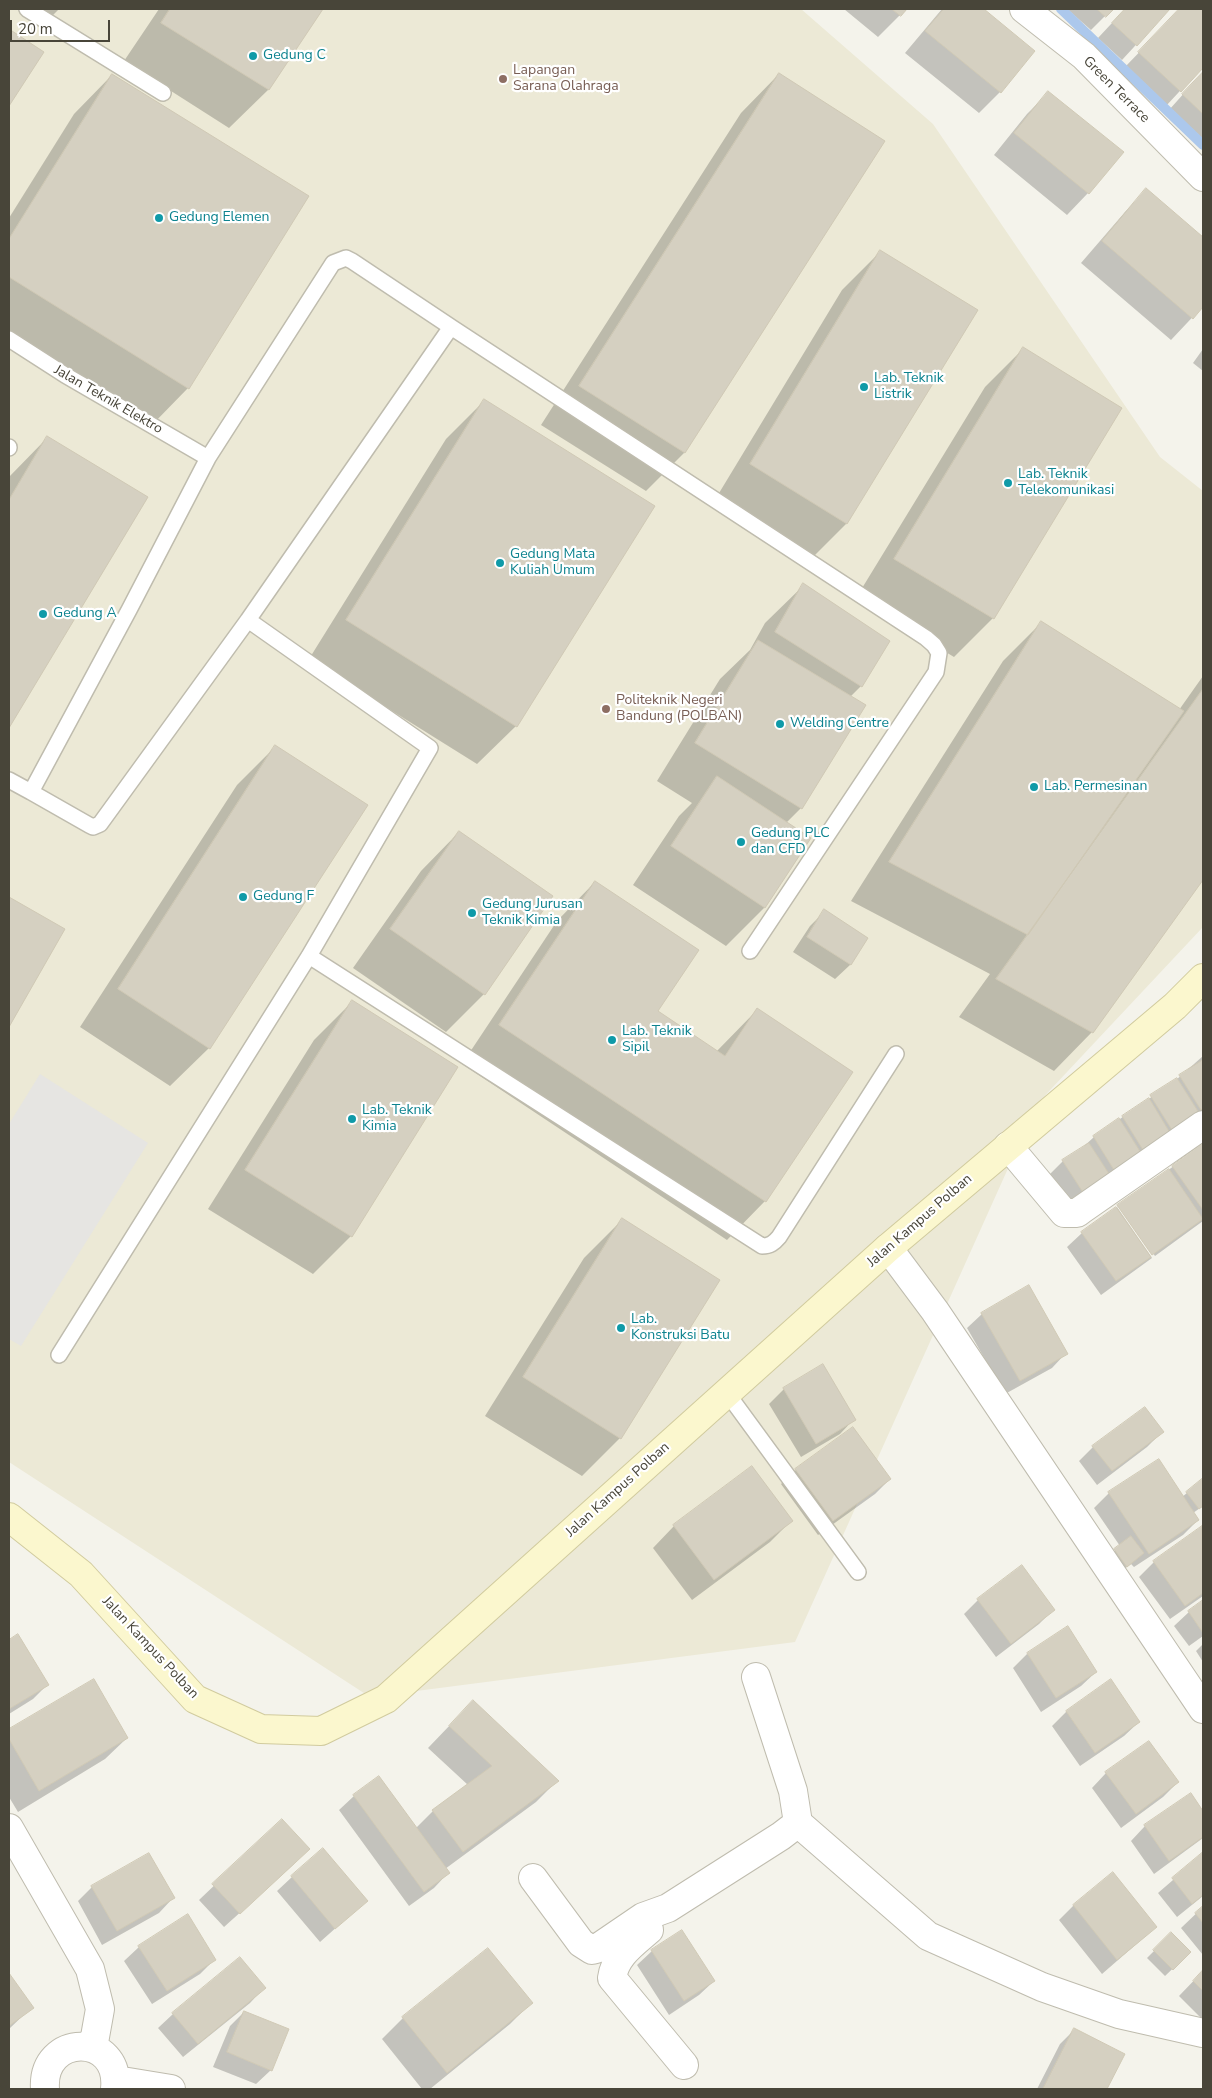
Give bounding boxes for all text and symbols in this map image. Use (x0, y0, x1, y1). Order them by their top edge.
scale bar (12, 10, 112, 42)
text: 20 m (18, 19, 53, 39)
place label: Gedung C (263, 48, 326, 64)
marker: Gedung C (247, 50, 259, 62)
street label: Green Terrace (1079, 53, 1153, 127)
place label: Lapangan Sarana Olahraga (513, 63, 619, 95)
marker: Lapangan Sarana Olahraga (497, 73, 509, 85)
place label: Gedung Elemen (169, 210, 269, 226)
marker: Gedung Elemen (153, 212, 165, 224)
street label: Jalan Teknik Elektro (51, 362, 165, 438)
place label: Lab. Teknik Listrik (874, 371, 944, 404)
marker: Lab. Teknik Listrik (858, 381, 870, 393)
place label: Lab. Teknik Telekomunikasi (1018, 467, 1114, 500)
marker: Lab. Teknik Telekomunikasi (1002, 477, 1014, 489)
place label: Gedung Mata Kuliah Umum (510, 547, 595, 580)
marker: Gedung Mata Kuliah Umum (494, 557, 506, 569)
place label: Gedung A (53, 606, 117, 622)
marker: Gedung A (37, 608, 49, 620)
place label: Politeknik Negeri Bandung (POLBAN) (616, 693, 742, 726)
marker: Politeknik Negeri Bandung (POLBAN) (600, 703, 612, 715)
place label: Welding Centre (790, 716, 889, 732)
marker: Welding Centre (774, 718, 786, 730)
place label: Lab. Permesinan (1044, 779, 1147, 795)
marker: Lab. Permesinan (1028, 781, 1040, 793)
place label: Gedung PLC dan CFD (751, 826, 830, 859)
marker: Gedung PLC dan CFD (735, 836, 747, 848)
place label: Gedung F (253, 889, 314, 905)
marker: Gedung F (237, 891, 249, 903)
place label: Gedung Jurusan Teknik Kimia (482, 897, 583, 930)
marker: Gedung Jurusan Teknik Kimia (466, 907, 478, 919)
place label: Lab. Teknik Sipil (622, 1024, 692, 1056)
marker: Lab. Teknik Sipil (606, 1034, 618, 1046)
place label: Lab. Teknik Kimia (362, 1103, 432, 1136)
marker: Lab. Teknik Kimia (346, 1113, 358, 1125)
street label: Jalan Kampus Polban (864, 1171, 976, 1271)
place label: Lab. Konstruksi Batu (631, 1312, 730, 1344)
marker: Lab. Konstruksi Batu (615, 1322, 627, 1334)
street label: Jalan Kampus Polban (563, 1439, 673, 1541)
street label: Jalan Kampus Polban (98, 1593, 202, 1703)

